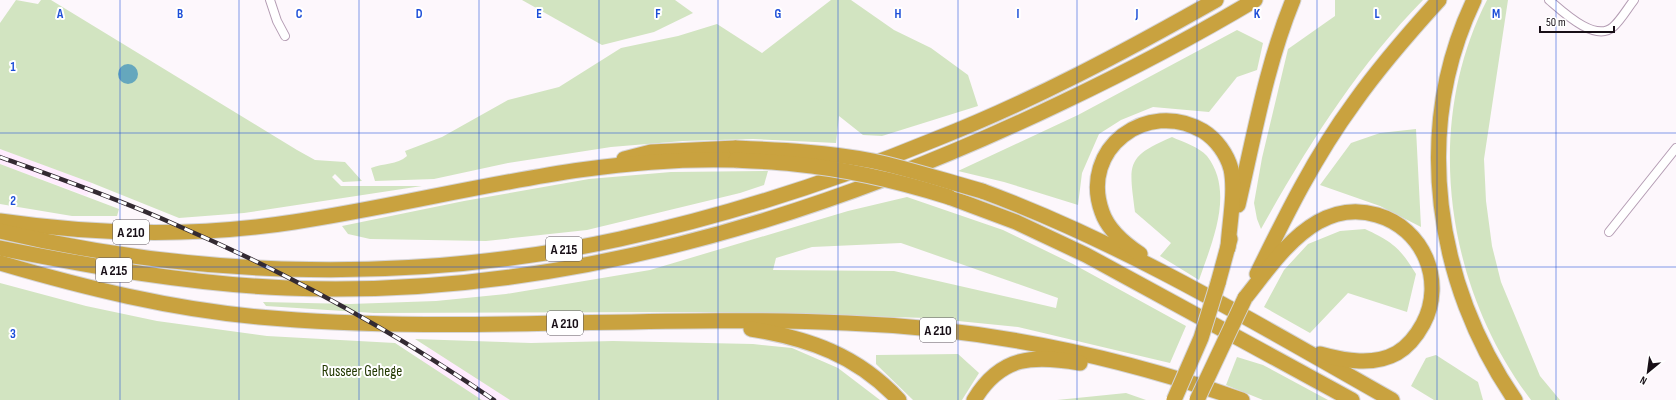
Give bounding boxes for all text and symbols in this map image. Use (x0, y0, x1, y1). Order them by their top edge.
text: A (56, 6, 64, 22)
text: B (177, 6, 183, 22)
text: C (296, 6, 303, 22)
text: D (416, 6, 423, 22)
text: E (536, 6, 542, 22)
text: F (655, 6, 661, 22)
text: G (775, 6, 782, 22)
text: H (895, 6, 902, 22)
text: I (1017, 6, 1020, 22)
text: J (1135, 6, 1139, 22)
text: K (1254, 6, 1261, 22)
text: L (1374, 6, 1380, 22)
text: M (1492, 6, 1500, 22)
scale bar (1540, 8, 1614, 34)
text: 50 m (1546, 15, 1566, 30)
text: 1 (10, 59, 16, 75)
text: 2 (10, 193, 16, 209)
road number: A 210 (113, 220, 149, 244)
road number: A 215 (546, 237, 582, 261)
road number: A 215 (96, 258, 132, 282)
road number: A 210 (547, 311, 583, 335)
road number: A 210 (920, 318, 956, 342)
text: 3 (10, 326, 16, 342)
north arrow (1628, 352, 1668, 392)
park label: Russeer Gehege (322, 362, 402, 381)
text: N (1638, 373, 1649, 387)

